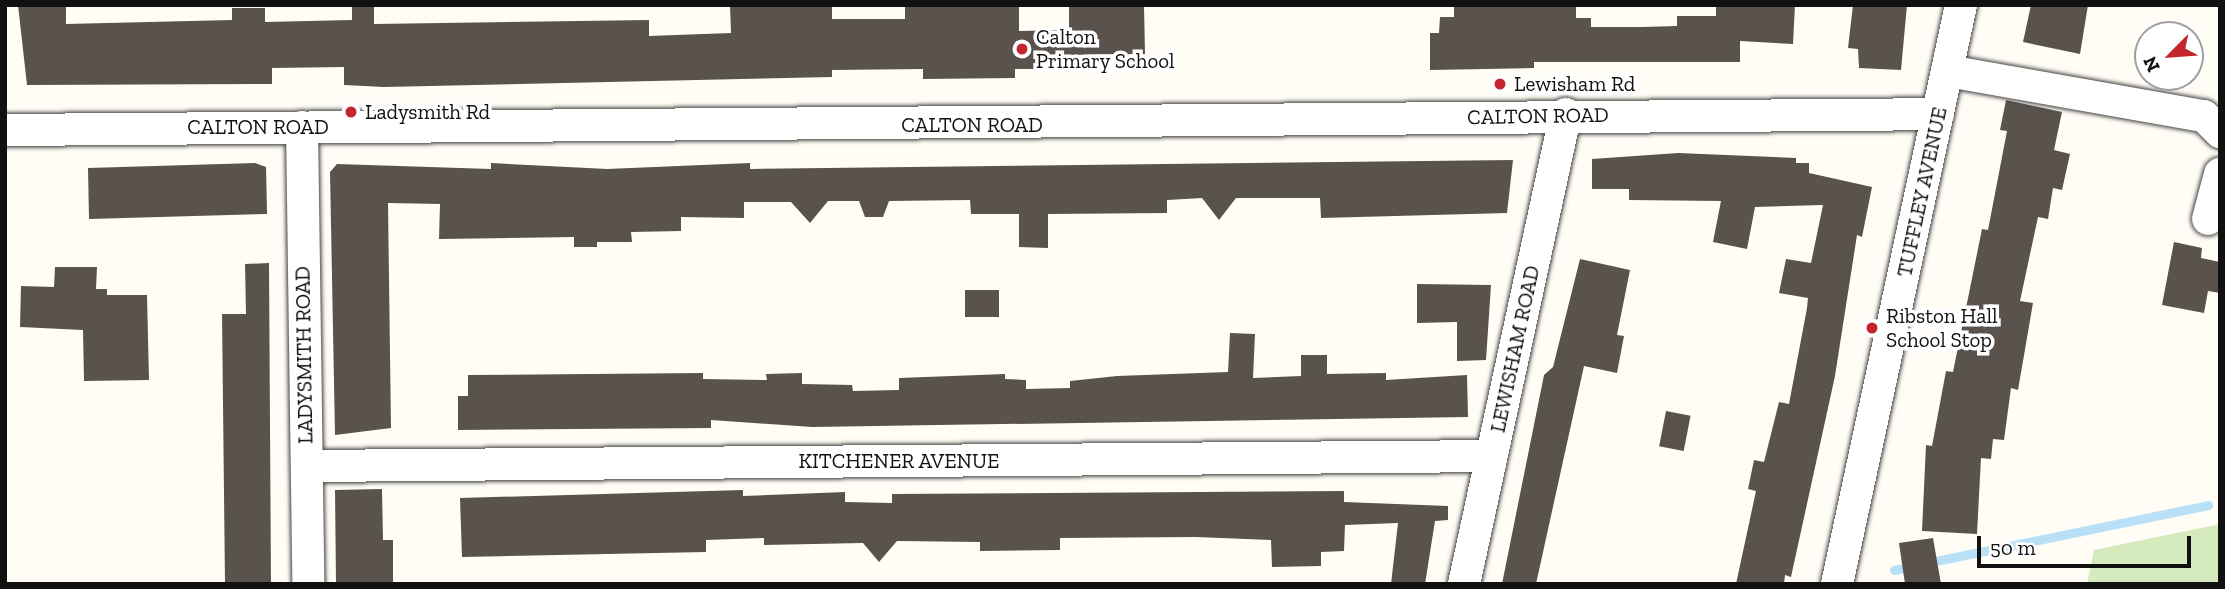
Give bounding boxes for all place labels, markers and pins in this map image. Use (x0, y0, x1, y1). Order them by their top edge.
place label: Calton Primary School (1036, 24, 1175, 74)
marker: Calton Primary School (1014, 41, 1030, 57)
place label: Lewisham Rd (1514, 71, 1635, 97)
marker: Lewisham Rd (1492, 76, 1508, 92)
place label: Ladysmith Rd (365, 99, 490, 125)
marker: Ladysmith Rd (343, 104, 359, 120)
place label: Ribston Hall School Stop (1886, 303, 1998, 353)
marker: Ribston Hall School Stop (1864, 320, 1880, 336)

